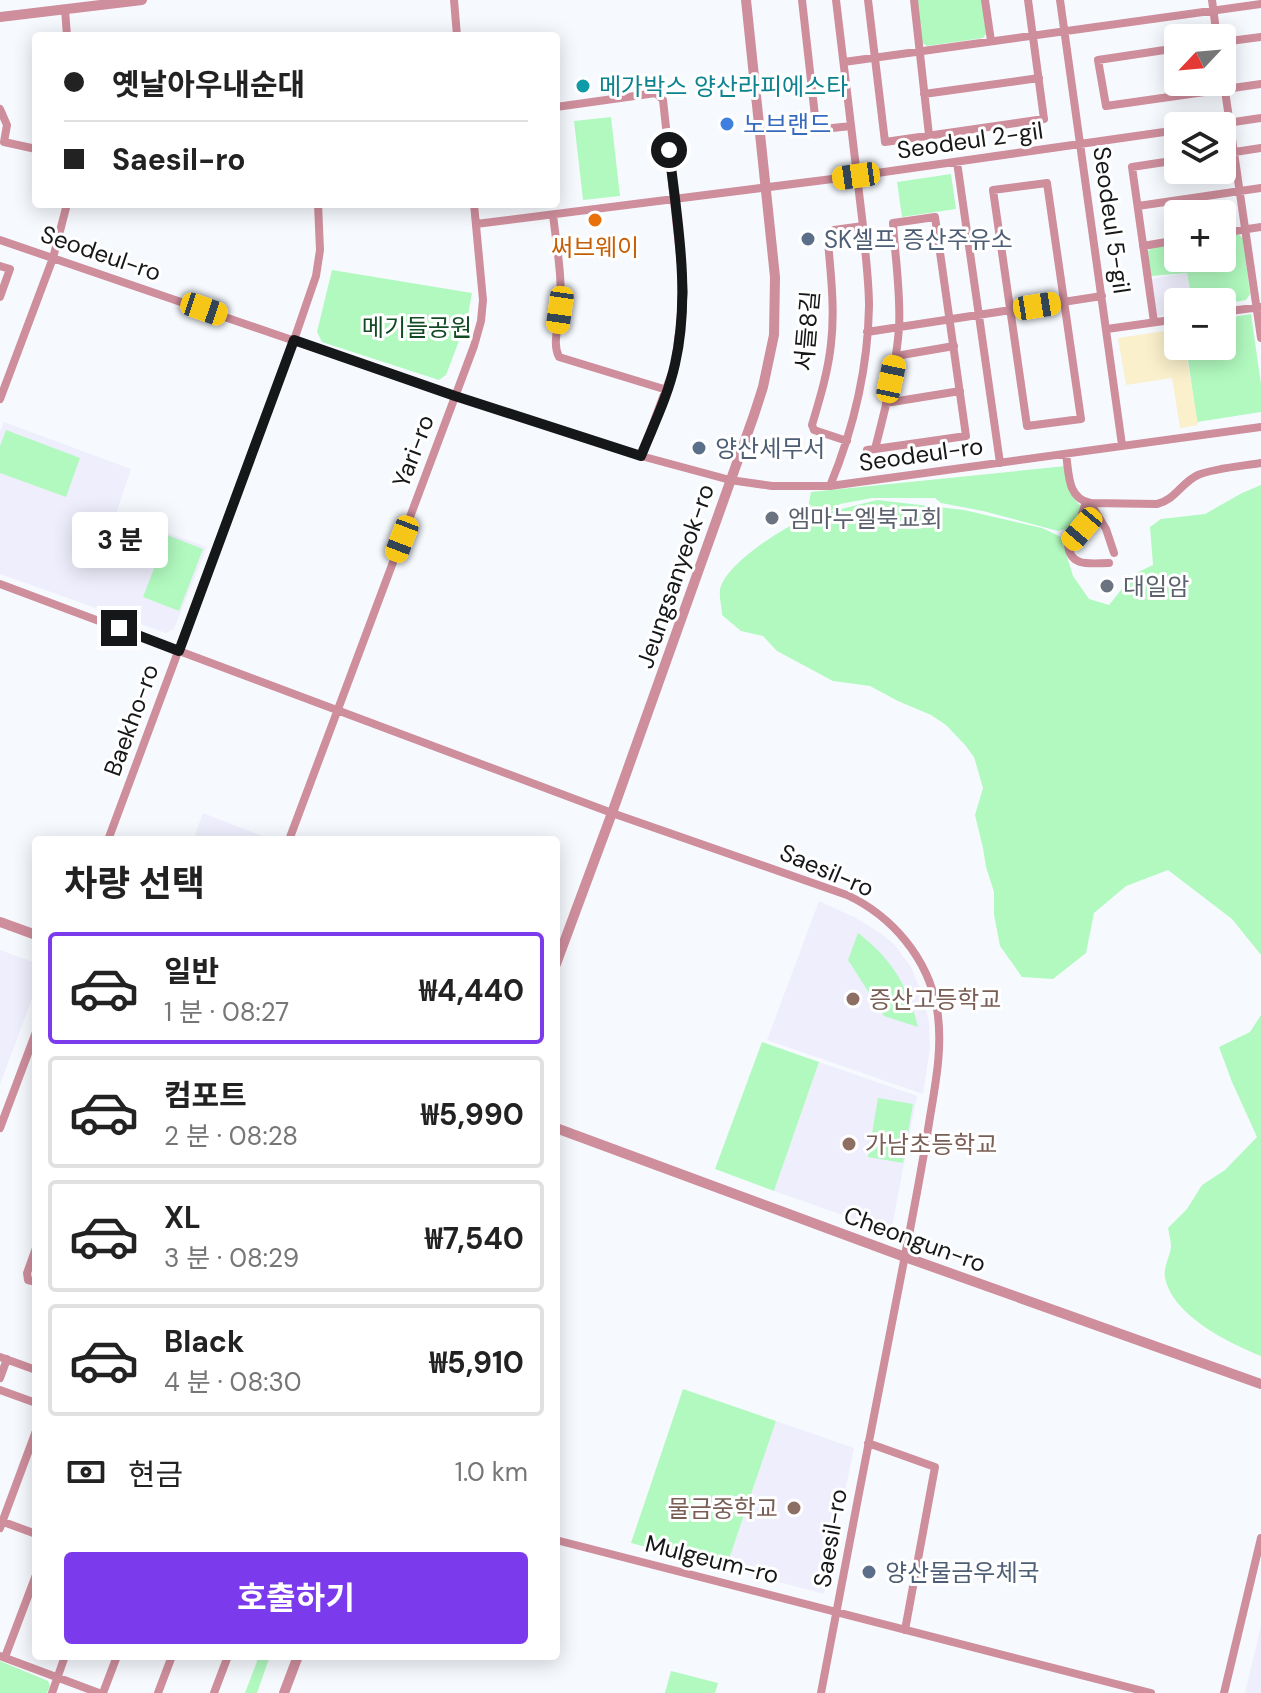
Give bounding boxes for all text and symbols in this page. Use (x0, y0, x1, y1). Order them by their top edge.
north arrow (1164, 24, 1236, 96)
map controls (1164, 24, 1236, 360)
text: 옛날아우내순대 (112, 65, 305, 104)
place label: 메가박스 양산라피에스타 (599, 71, 848, 102)
marker: 메가박스 양산라피에스타 (574, 77, 592, 95)
place label: 노브랜드 (743, 109, 831, 140)
button: layers (1164, 112, 1236, 184)
street label: Seodeul 2-gil (895, 114, 1045, 166)
marker: 노브랜드 (718, 115, 736, 133)
route start (651, 132, 687, 168)
text: Saesil-ro (112, 140, 246, 179)
street label: Seodeul 5-gil (1086, 145, 1138, 295)
car (831, 161, 881, 191)
button: + (1164, 200, 1236, 272)
marker: 써브웨이 (586, 211, 604, 229)
street label: Seodeul-ro (37, 218, 165, 288)
place label: SK셀프 증산주유소 (824, 224, 1013, 255)
marker: SK셀프 증산주유소 (799, 230, 817, 248)
place label: 써브웨이 (551, 232, 639, 263)
car (545, 285, 575, 335)
button: − (1164, 288, 1236, 360)
street label: 서들8길 (788, 289, 826, 373)
car (177, 290, 231, 328)
car (1011, 290, 1063, 322)
park label: 메기들공원 (362, 312, 472, 343)
car (874, 353, 908, 405)
street label: Yari-ro (385, 410, 441, 492)
street label: Seodeul-ro (857, 430, 985, 478)
place label: 양산세무서 (715, 433, 825, 464)
marker: 양산세무서 (690, 439, 708, 457)
street label: Jeungsanyeok-ro (629, 480, 721, 672)
place label: 엠마누엘북교회 (788, 503, 943, 534)
car (1057, 503, 1107, 555)
marker: 엠마누엘북교회 (763, 509, 781, 527)
callout: 3 분 (71, 512, 167, 568)
car (382, 512, 422, 566)
text: 3 분 (97, 523, 143, 557)
place label: 대일암 (1123, 571, 1189, 602)
marker: 대일암 (1098, 577, 1116, 595)
route end (101, 610, 137, 646)
street label: Baekho-ro (96, 660, 166, 780)
street label: Saesil-ro (775, 836, 879, 904)
text: 차량 선택 (64, 860, 205, 907)
icon: car (68, 952, 140, 1024)
text: 일반 (164, 952, 219, 991)
text: ₩4,440 (419, 971, 524, 1010)
place label: 증산고등학교 (869, 984, 1001, 1015)
marker: 증산고등학교 (844, 990, 862, 1008)
text: 1 분 · 08:27 (164, 995, 289, 1029)
icon: car (68, 1076, 140, 1148)
text: 컴포트 (164, 1076, 247, 1115)
text: ₩5,990 (421, 1095, 524, 1134)
text: 2 분 · 08:28 (164, 1119, 298, 1153)
place label: 가남초등학교 (865, 1129, 997, 1160)
marker: 가남초등학교 (840, 1135, 858, 1153)
text: XL (164, 1198, 201, 1237)
street label: Cheongun-ro (840, 1199, 990, 1279)
icon: car (68, 1200, 140, 1272)
text: ₩7,540 (425, 1219, 524, 1258)
text: 3 분 · 08:29 (164, 1241, 299, 1275)
text: Black (164, 1322, 244, 1361)
icon: car (68, 1324, 140, 1396)
text: ₩5,910 (429, 1343, 524, 1382)
text: 4 분 · 08:30 (164, 1365, 302, 1399)
icon: cash (64, 1450, 108, 1494)
text: 현금 (128, 1455, 183, 1494)
text: 1.0 km (455, 1455, 528, 1489)
street label: Saesil-ro (806, 1486, 854, 1590)
place label: 물금중학교 (668, 1493, 778, 1524)
marker: 물금중학교 (785, 1499, 803, 1517)
street label: Mulgeum-ro (642, 1527, 782, 1591)
button: 호출하기 (64, 1552, 528, 1644)
place label: 양산물금우체국 (885, 1557, 1040, 1588)
marker: 양산물금우체국 (860, 1563, 878, 1581)

